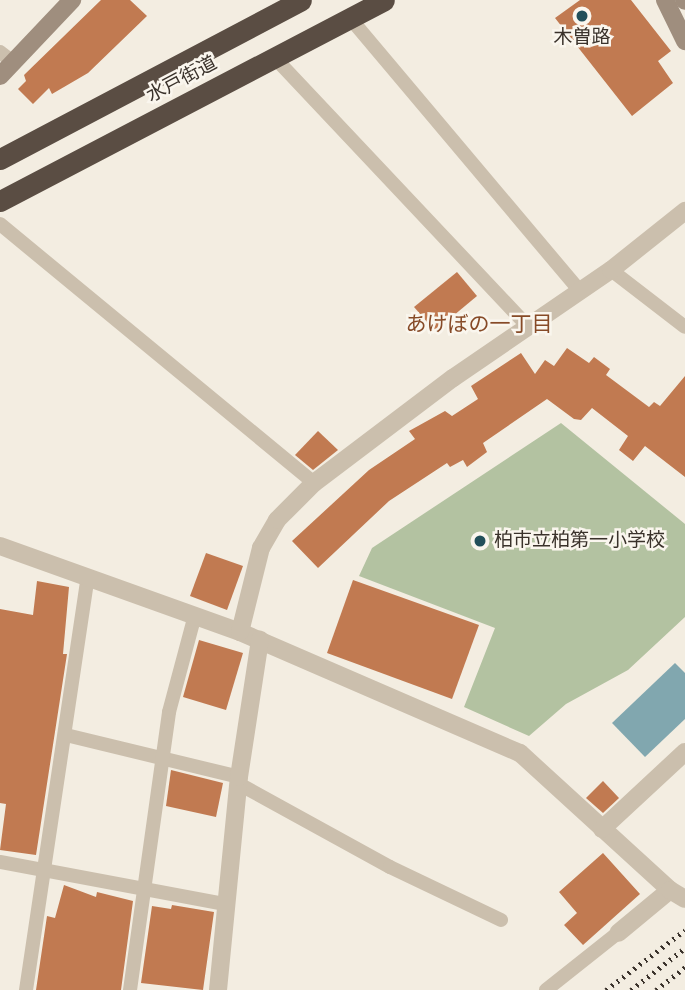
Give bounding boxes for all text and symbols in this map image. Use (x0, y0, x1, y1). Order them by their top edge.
marker: 木曽路 (574, 8, 590, 24)
place label: 木曽路 (554, 27, 610, 49)
street label: 水戸街道 (143, 52, 221, 108)
district label: あけぼの一丁目 (406, 311, 552, 337)
place label: 柏市立柏第一小学校 (494, 530, 665, 552)
marker: 柏市立柏第一小学校 (472, 533, 488, 549)

